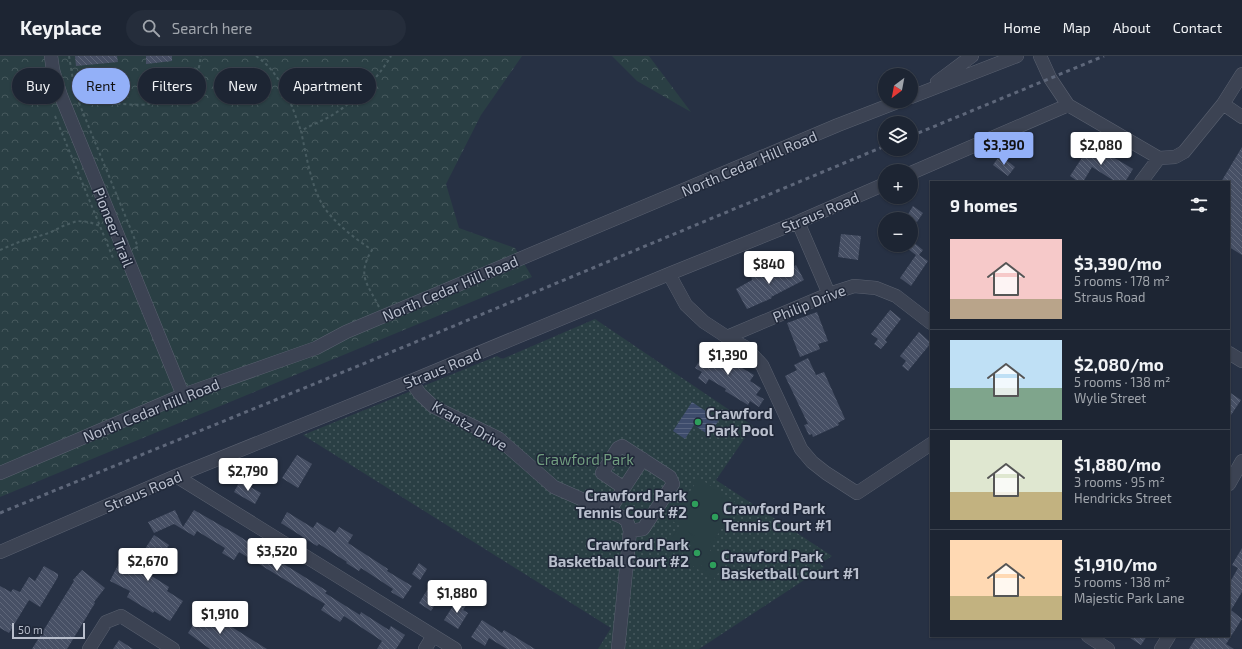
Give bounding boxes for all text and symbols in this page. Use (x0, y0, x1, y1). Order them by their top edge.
search box (126, 10, 406, 46)
text: Keyplace (20, 16, 102, 39)
icon: search (140, 17, 162, 39)
text: Search here (172, 19, 252, 37)
text: Home (1004, 19, 1041, 36)
text: Map (1063, 19, 1091, 36)
text: About (1113, 19, 1151, 36)
text: Contact (1173, 19, 1222, 36)
chip: Buy (12, 68, 64, 104)
chip: Rent (72, 68, 130, 104)
chip: Filters (138, 68, 206, 104)
chip: New (214, 68, 271, 104)
chip: Apartment (279, 68, 376, 104)
north arrow (878, 68, 918, 108)
map controls (878, 68, 918, 252)
button: layers (878, 116, 918, 156)
street label: North Cedar Hill Road (679, 126, 819, 200)
pin: $3,390 (971, 132, 1037, 166)
pin: $2,080 (1068, 132, 1134, 166)
text: $3,390 (983, 137, 1025, 153)
text: $2,080 (1080, 137, 1122, 153)
button: + (878, 164, 918, 204)
street label: Pioneer Trail (90, 185, 138, 270)
street label: Straus Road (779, 188, 861, 236)
icon: filters (1188, 194, 1210, 216)
text: 9 homes (950, 195, 1018, 215)
button: − (878, 212, 918, 252)
street label: North Cedar Hill Road (380, 251, 520, 325)
pin: $840 (745, 251, 793, 285)
text: $3,390/mo (1074, 253, 1162, 273)
icon: home (982, 255, 1030, 303)
text: $840 (753, 256, 785, 272)
text: 5 rooms · 178 m² (1074, 273, 1170, 289)
street label: Philip Drive (770, 280, 848, 326)
text: Straus Road (1074, 289, 1145, 305)
pin: $1,390 (695, 342, 761, 376)
street label: Straus Road (400, 344, 484, 392)
text: $1,390 (708, 347, 748, 363)
text: $2,080/mo (1074, 354, 1164, 374)
icon: home (982, 356, 1030, 404)
street label: North Cedar Hill Road (80, 374, 222, 446)
text: 5 rooms · 138 m² (1074, 374, 1171, 390)
text: Wylie Street (1074, 390, 1146, 406)
street label: Krantz Drive (429, 396, 511, 454)
place label: Crawford Park Pool (706, 404, 774, 439)
marker: Crawford Park Pool (693, 417, 703, 427)
park label: Crawford Park (536, 450, 634, 468)
text: $1,880/mo (1074, 454, 1161, 474)
icon: home (982, 456, 1030, 504)
pin: $2,790 (215, 458, 281, 492)
text: $2,790 (228, 463, 268, 479)
street label: Straus Road (102, 467, 184, 515)
text: 3 rooms · 95 m² (1074, 474, 1165, 490)
place label: Crawford Park Tennis Court #2 (576, 486, 688, 521)
text: Hendricks Street (1074, 490, 1172, 506)
marker: Crawford Park Tennis Court #2 (690, 499, 700, 509)
place label: Crawford Park Tennis Court #1 (723, 499, 832, 534)
marker: Crawford Park Tennis Court #1 (710, 512, 720, 522)
place label: Crawford Park Basketball Court #2 (548, 535, 690, 570)
pin: $3,520 (244, 538, 310, 572)
text: $3,520 (257, 543, 298, 559)
place label: Crawford Park Basketball Court #1 (721, 547, 860, 582)
pin: $2,670 (115, 548, 181, 582)
marker: Crawford Park Basketball Court #2 (692, 548, 702, 558)
text: $2,670 (128, 553, 168, 569)
text: $1,910/mo (1074, 554, 1157, 574)
icon: home (982, 556, 1030, 604)
marker: Crawford Park Basketball Court #1 (708, 560, 718, 570)
text: 5 rooms · 138 m² (1074, 574, 1171, 590)
pin: $1,880 (424, 580, 490, 614)
text: $1,880 (437, 585, 477, 601)
text: Majestic Park Lane (1074, 590, 1185, 606)
pin: $1,910 (187, 601, 253, 635)
text: $1,910 (201, 606, 239, 622)
scale bar (12, 621, 85, 640)
text: 50 m (18, 623, 43, 636)

